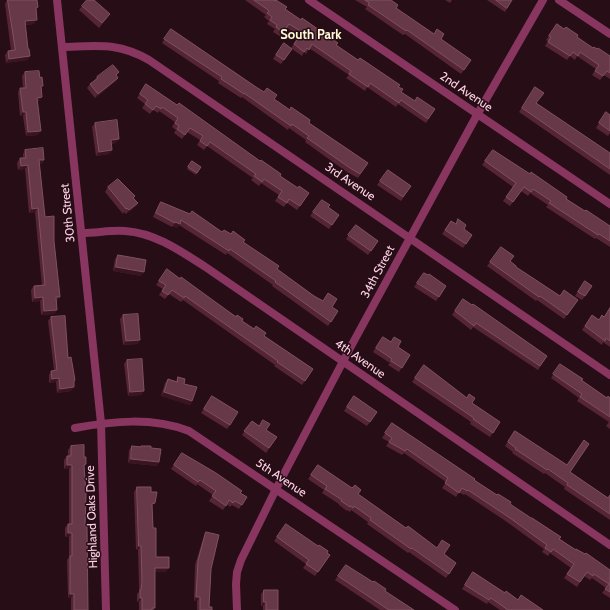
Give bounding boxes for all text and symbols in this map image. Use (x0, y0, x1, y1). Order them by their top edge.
district label: South Park (280, 27, 342, 43)
street label: 2nd Avenue (437, 69, 495, 115)
street label: 3rd Avenue (322, 160, 378, 204)
street label: 30th Street (58, 183, 78, 243)
street label: 34th Street (358, 243, 398, 301)
street label: 4th Avenue (332, 336, 388, 382)
street label: 5th Avenue (253, 456, 309, 500)
street label: Highland Oaks Drive (83, 465, 101, 569)

